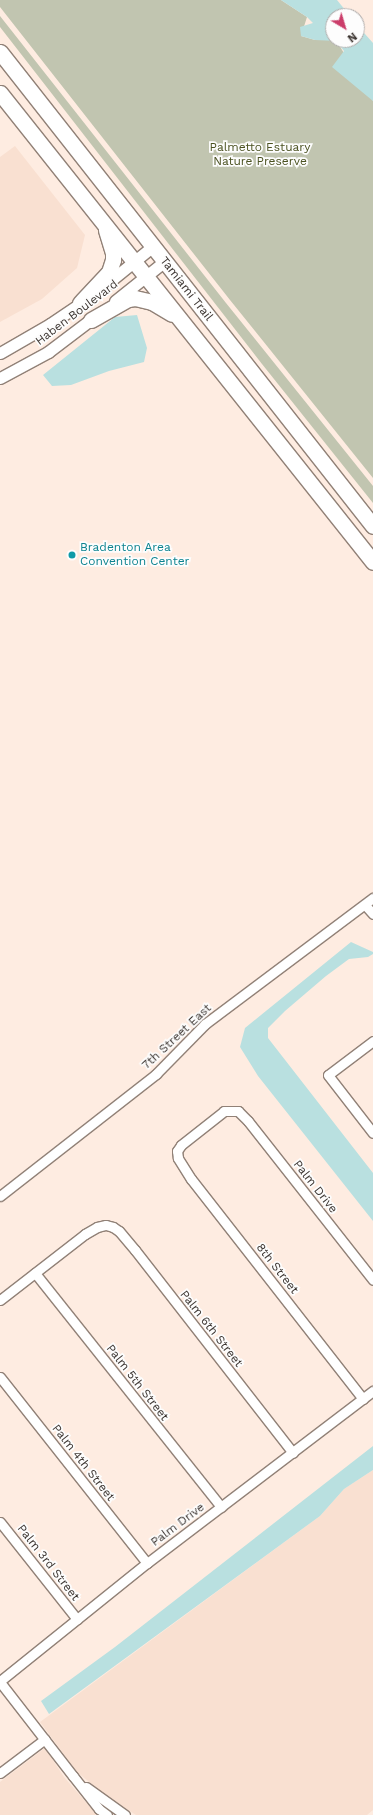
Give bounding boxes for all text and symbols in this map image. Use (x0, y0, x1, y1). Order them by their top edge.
north arrow (325, 8, 365, 48)
text: N (345, 29, 359, 45)
park label: Palmetto Estuary Nature Preserve (210, 141, 310, 169)
street label: Tamiami Trail (156, 254, 216, 324)
street label: Haben Boulevard (33, 277, 121, 349)
place label: Bradenton Area Convention Center (80, 541, 189, 569)
marker: Bradenton Area Convention Center (67, 550, 77, 560)
street label: 7th Street East (139, 1001, 215, 1073)
street label: Palm Drive (290, 1158, 340, 1216)
street label: 8th Street (253, 1241, 301, 1297)
street label: Palm 6th Street (177, 1288, 245, 1370)
street label: Palm 5th Street (103, 1342, 171, 1424)
street label: Palm 4th Street (49, 1422, 117, 1504)
street label: Palm Drive (148, 1500, 208, 1550)
street label: Palm 3rd Street (14, 1522, 82, 1604)

